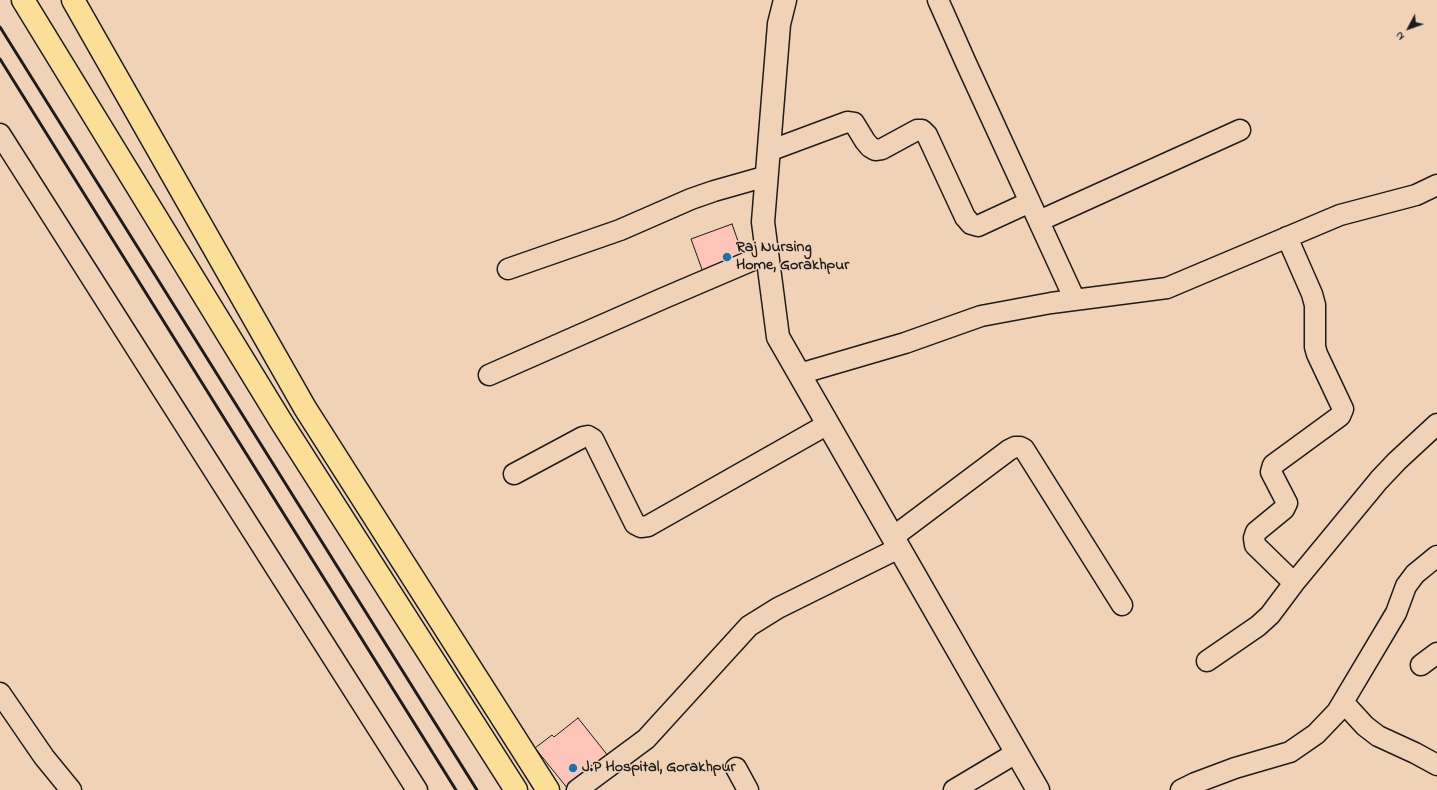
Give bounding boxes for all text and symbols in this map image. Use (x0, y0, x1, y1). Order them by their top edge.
north arrow (1389, 8, 1429, 48)
text: N (1391, 28, 1408, 44)
place label: Raj Nursing Home, Gorakhpur (736, 238, 849, 276)
marker: Raj Nursing Home, Gorakhpur (721, 251, 733, 263)
place label: J.P Hospital, Gorakhpur (582, 758, 736, 778)
marker: J.P Hospital, Gorakhpur (567, 762, 579, 774)

